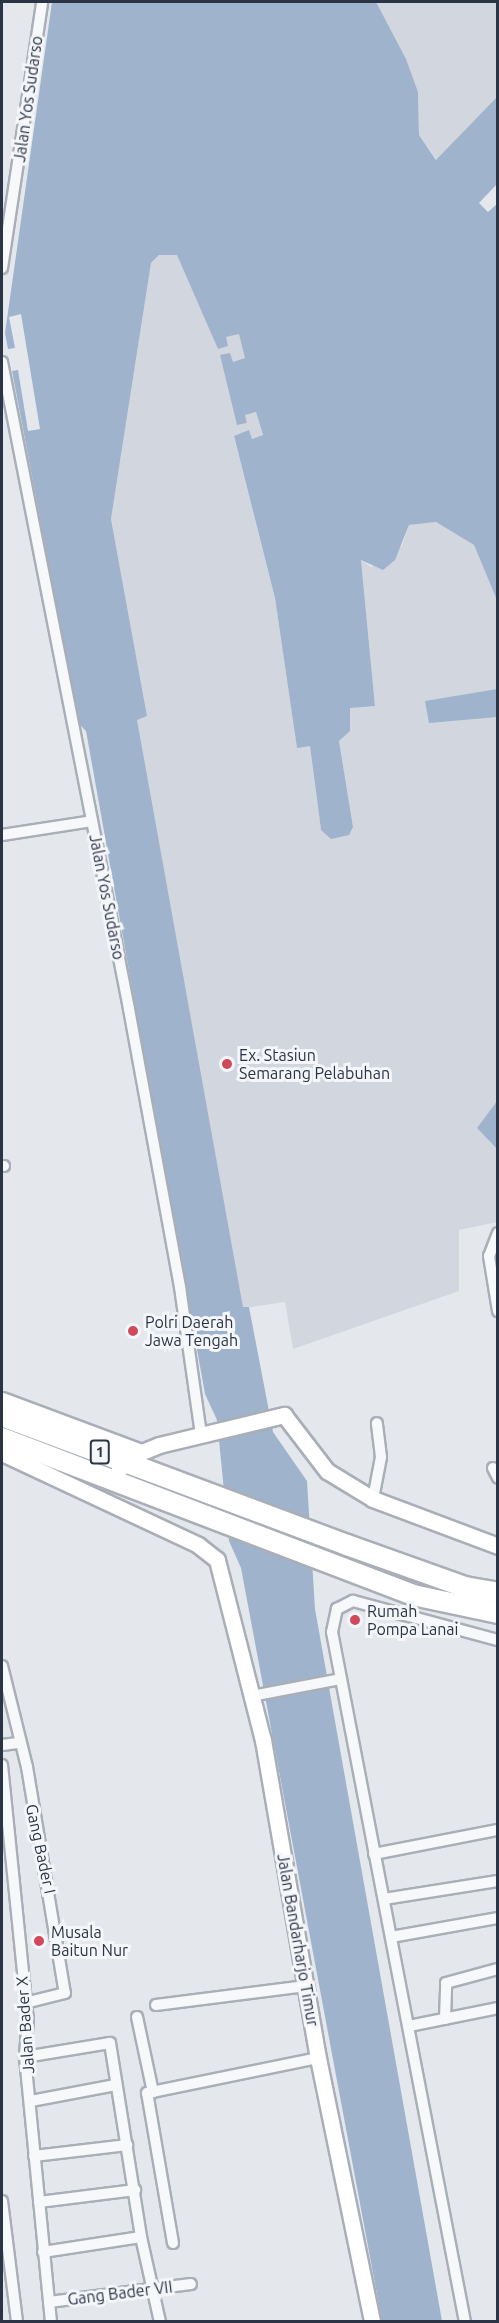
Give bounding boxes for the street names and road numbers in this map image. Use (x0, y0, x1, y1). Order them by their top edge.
street label: Jalan Yos Sudarso (10, 35, 46, 163)
street label: Jalan Yos Sudarso (85, 833, 129, 961)
road number: 1 (90, 1440, 110, 1464)
street label: Gang Bader I (22, 1802, 60, 1896)
street label: Jalan Bandarharjo Timur (273, 1852, 323, 2028)
street label: Jalan Bader X (12, 1976, 38, 2074)
street label: Gang Bader VII (66, 2277, 174, 2309)

